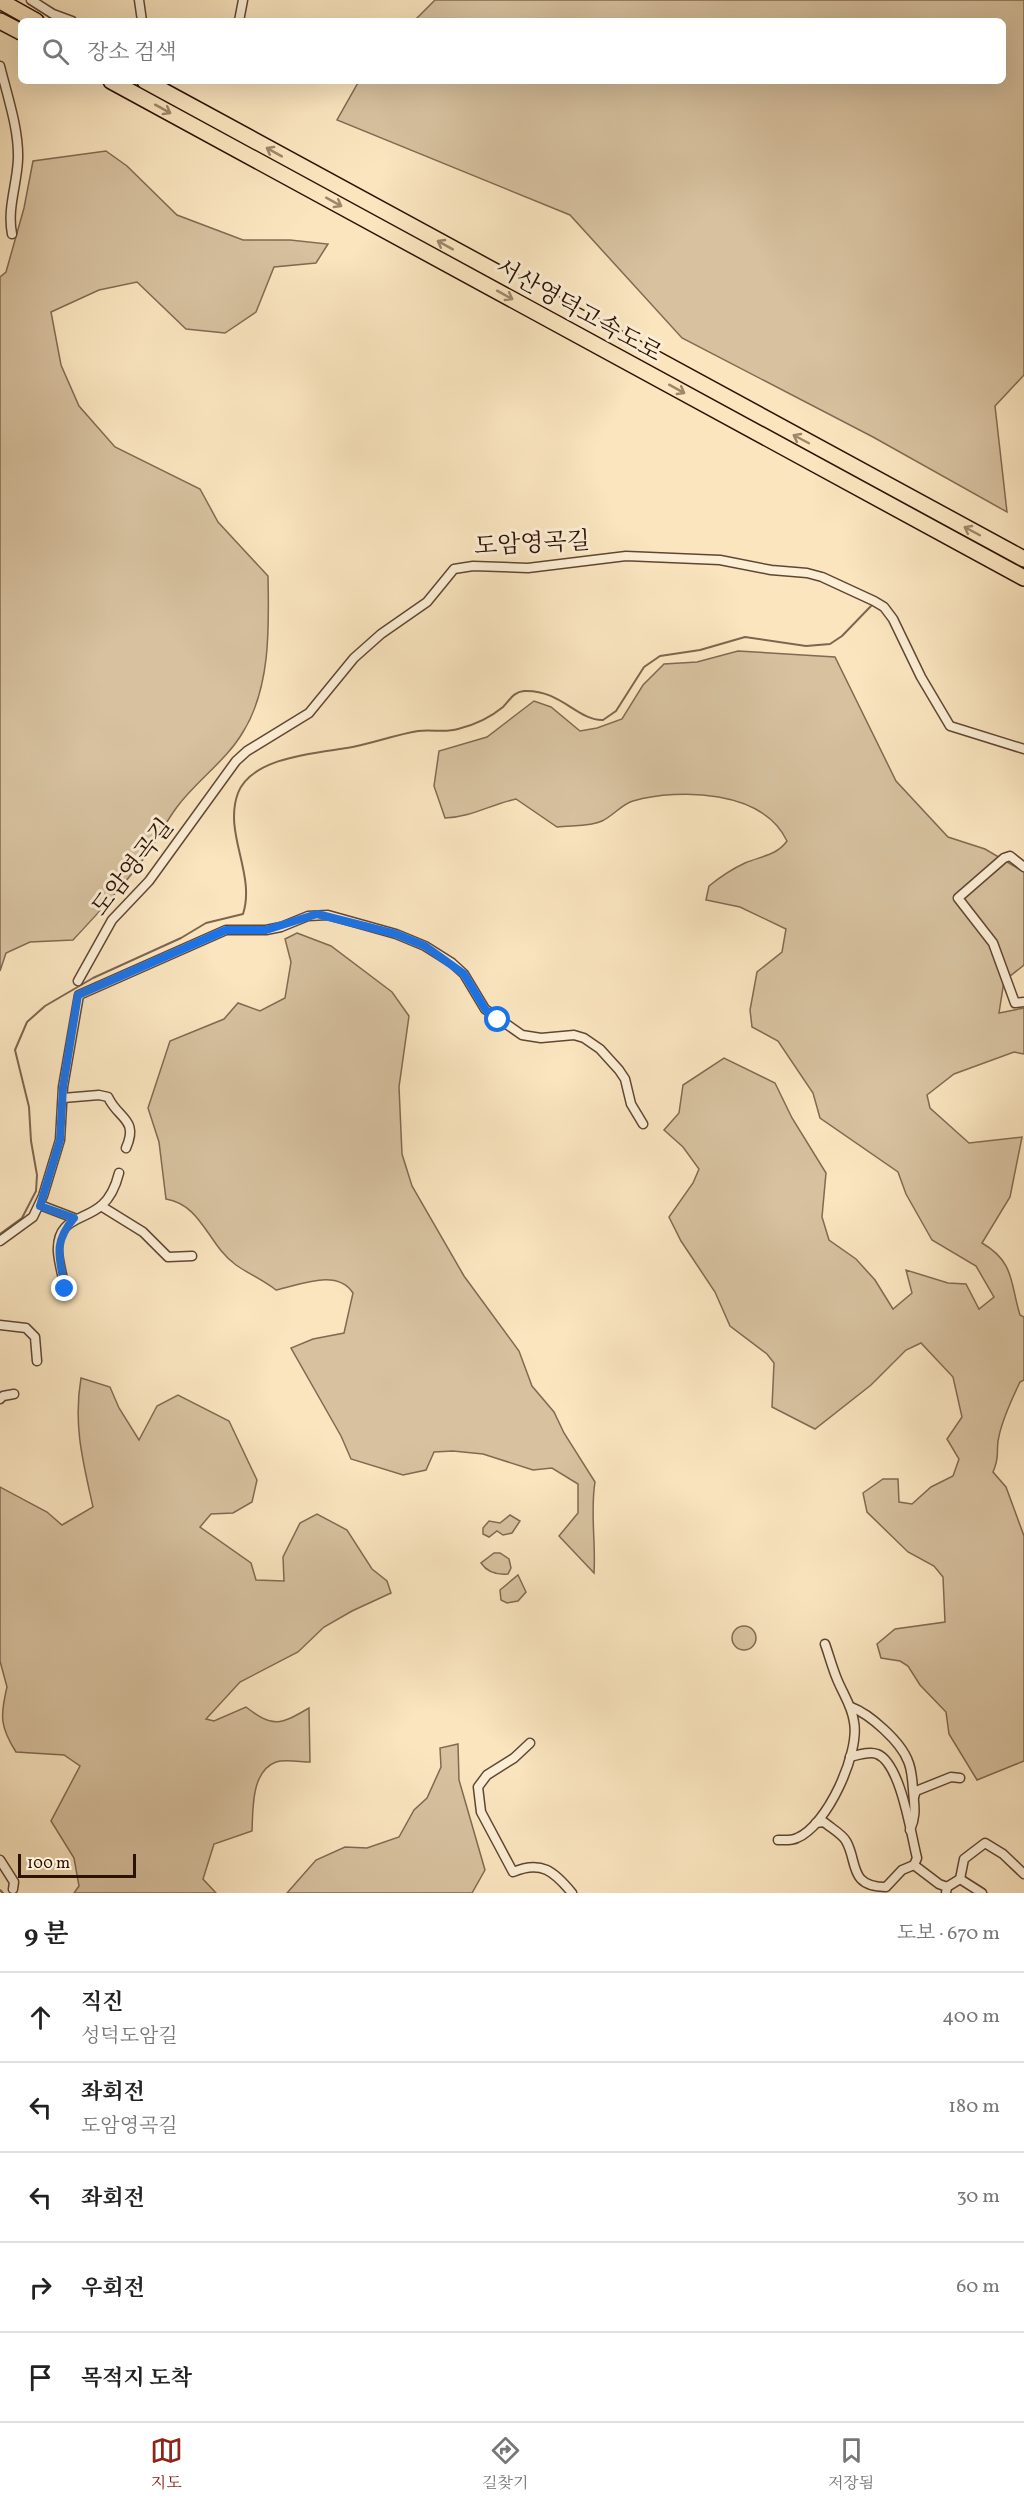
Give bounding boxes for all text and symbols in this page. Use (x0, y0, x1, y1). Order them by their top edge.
search box (18, 18, 1006, 84)
icon: search (39, 35, 72, 68)
text: 장소 검색 (87, 38, 176, 69)
one-way arrow (153, 104, 171, 115)
one-way arrow (266, 146, 283, 158)
one-way arrow (325, 196, 342, 208)
one-way arrow (437, 239, 454, 251)
street label: 서산영덕고속도로 (489, 252, 667, 372)
one-way arrow (496, 290, 514, 301)
one-way arrow (667, 384, 685, 395)
one-way arrow (793, 433, 810, 445)
street label: 도암영곡길 (473, 525, 591, 565)
one-way arrow (964, 525, 982, 536)
street label: 도암영곡길 (84, 812, 183, 924)
route start (484, 1006, 510, 1032)
route end (51, 1275, 77, 1301)
scale bar (18, 1851, 136, 1878)
text: 100 m (27, 1853, 70, 1875)
text: 9 분 (24, 1917, 69, 1953)
text: 도보 · 670 m (897, 1920, 1000, 1948)
text: 직진 (81, 1988, 124, 2019)
icon: ahead (24, 2001, 57, 2034)
text: 400 m (942, 2003, 1000, 2031)
text: 성덕도암길 (81, 2023, 178, 2051)
text: 좌회전 (81, 2078, 145, 2109)
icon: left (24, 2091, 57, 2124)
text: 180 m (948, 2093, 1000, 2121)
text: 도암영곡길 (81, 2113, 178, 2141)
icon: left (24, 2181, 57, 2214)
text: 30 m (956, 2183, 1000, 2211)
text: 좌회전 (81, 2184, 145, 2215)
icon: right (24, 2271, 57, 2304)
text: 60 m (956, 2273, 1000, 2301)
text: 우회전 (81, 2274, 145, 2305)
icon: arrive (24, 2361, 57, 2394)
text: 목적지 도착 (81, 2364, 192, 2395)
tab: 지도 (150, 2434, 183, 2495)
tab: 길찾기 (482, 2434, 528, 2495)
tab: 저장됨 (828, 2434, 874, 2495)

